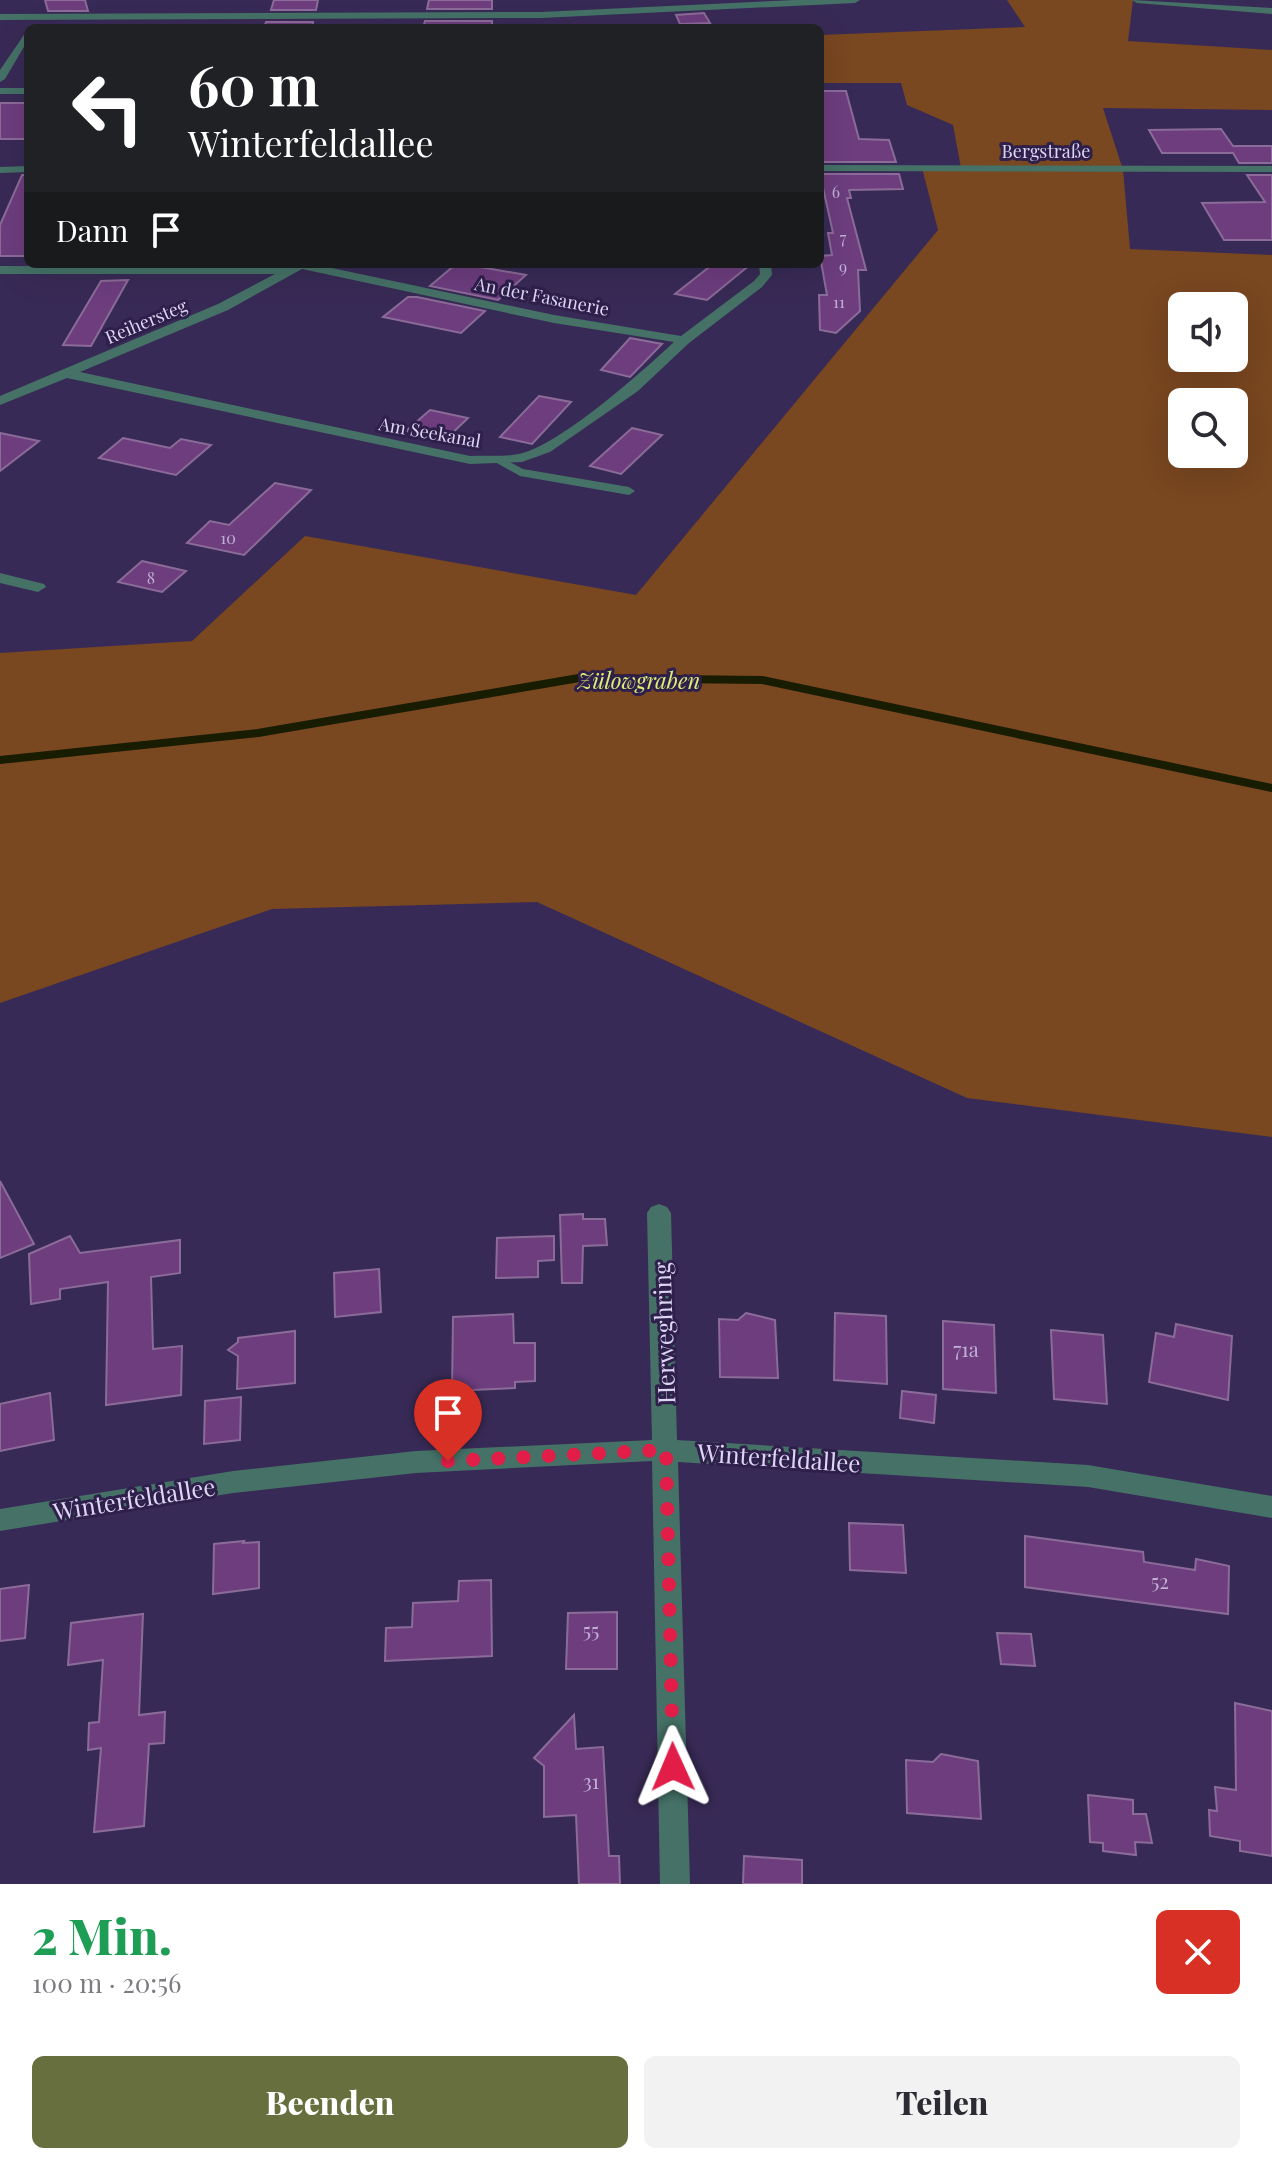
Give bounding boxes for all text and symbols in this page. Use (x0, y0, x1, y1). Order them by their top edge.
text: 60 m (188, 46, 319, 121)
icon: left (56, 56, 160, 160)
text: Winterfeldallee (188, 118, 434, 166)
street label: Bergstraße (1002, 139, 1090, 163)
house number: 6 (832, 181, 840, 202)
icon: arrive (144, 208, 188, 252)
text: Dann (56, 210, 128, 250)
house number: 7 (840, 227, 847, 248)
house number: 9 (839, 256, 847, 277)
street label: An der Fasanerie (472, 271, 611, 321)
house number: 11 (833, 291, 845, 312)
map controls (1168, 292, 1248, 468)
button: sound (1168, 292, 1248, 372)
street label: Reihersteg (101, 293, 191, 349)
button: search (1168, 388, 1248, 468)
street label: Am Seekanal (376, 411, 483, 453)
house number: 10 (220, 527, 236, 548)
house number: 8 (147, 567, 155, 588)
water label: Zülowgraben (577, 665, 700, 695)
street label: Herweghring (645, 1261, 681, 1405)
house number: 71a (953, 1335, 979, 1362)
pin (414, 1379, 482, 1461)
icon: arrive (426, 1391, 470, 1435)
street label: Winterfeldallee (695, 1435, 862, 1479)
street label: Winterfeldallee (50, 1469, 217, 1527)
house number: 52 (1151, 1567, 1169, 1594)
house number: 55 (583, 1616, 599, 1643)
position arrow (631, 1725, 715, 1809)
house number: 31 (583, 1767, 599, 1794)
text: 2 Min. (32, 1903, 172, 1967)
button: close (1156, 1910, 1240, 1994)
text: 100 m · 20:56 (32, 1965, 181, 2000)
button: Beenden (32, 2056, 628, 2148)
button: Teilen (644, 2056, 1240, 2148)

